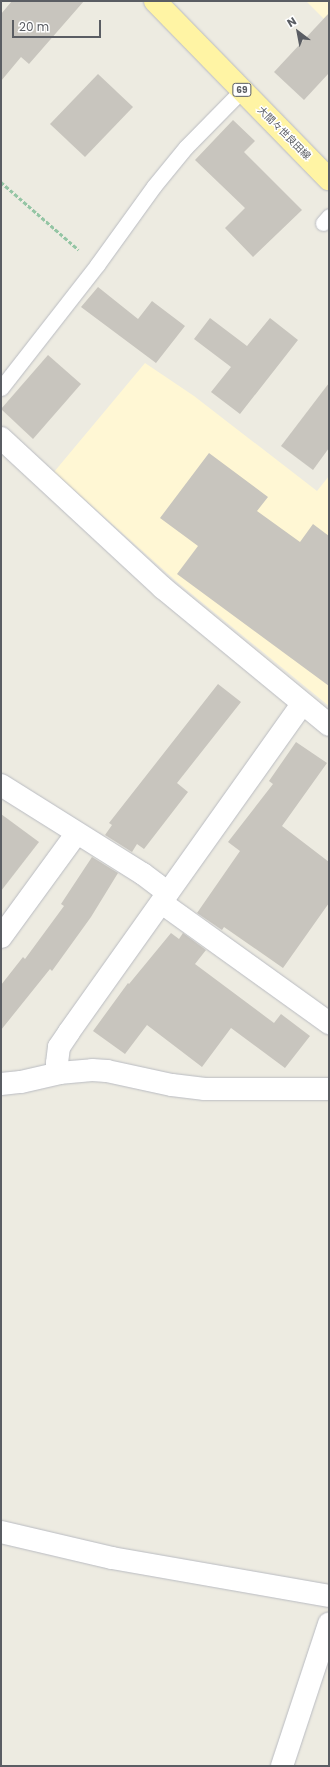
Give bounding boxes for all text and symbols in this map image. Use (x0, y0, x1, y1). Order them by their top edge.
scale bar (14, 12, 103, 38)
north arrow (278, 12, 318, 52)
text: N (284, 13, 299, 31)
text: 20 m (19, 18, 49, 35)
road number: 69 (232, 83, 252, 97)
street label: 大間々世良田線 (255, 104, 313, 162)

